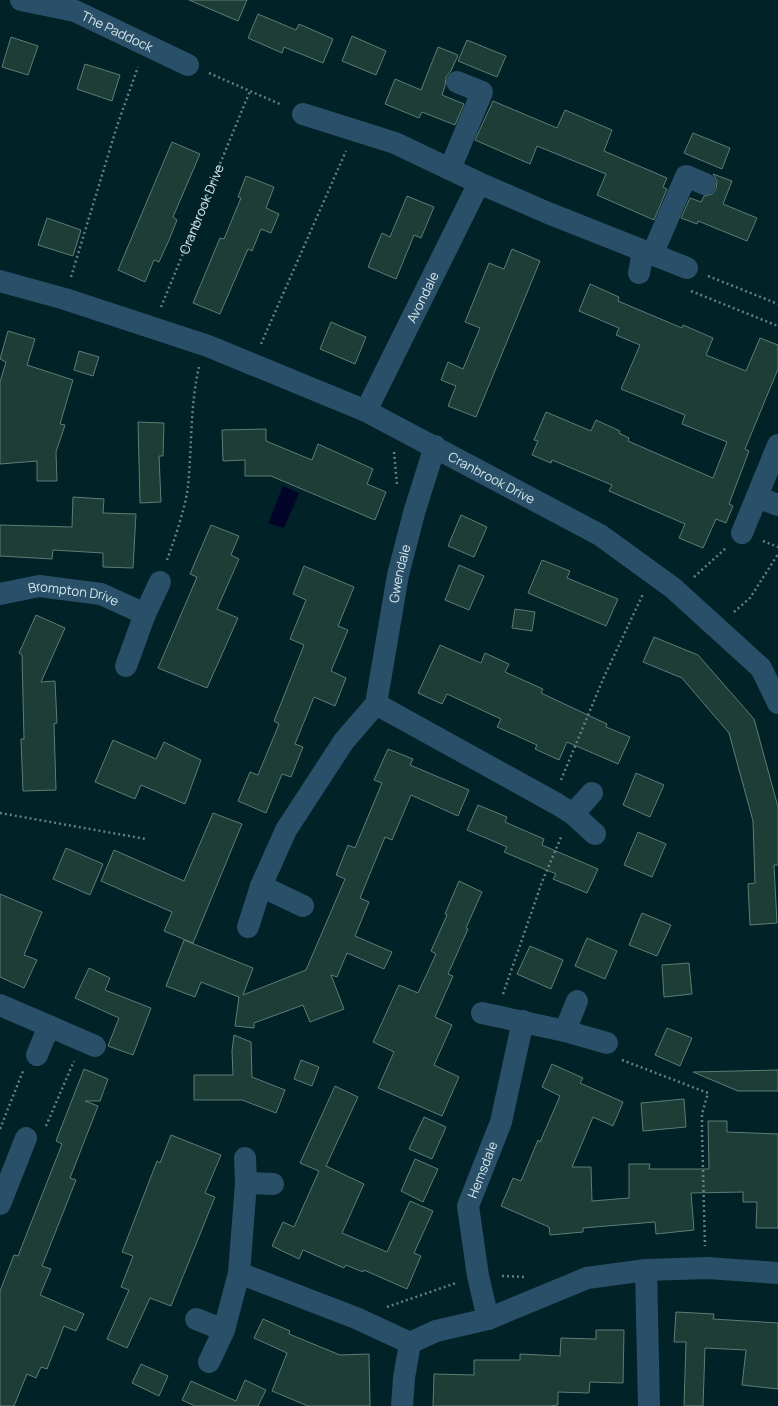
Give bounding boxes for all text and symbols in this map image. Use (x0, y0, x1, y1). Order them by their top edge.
street label: The Paddock (79, 6, 157, 56)
street label: Cranbrook Drive (175, 161, 228, 257)
street label: Avondale (402, 268, 443, 326)
street label: Cranbrook Drive (445, 447, 539, 508)
street label: Gwendale (384, 542, 415, 604)
street label: Brompton Drive (26, 577, 122, 610)
street label: Hemsdale (463, 1138, 502, 1201)

